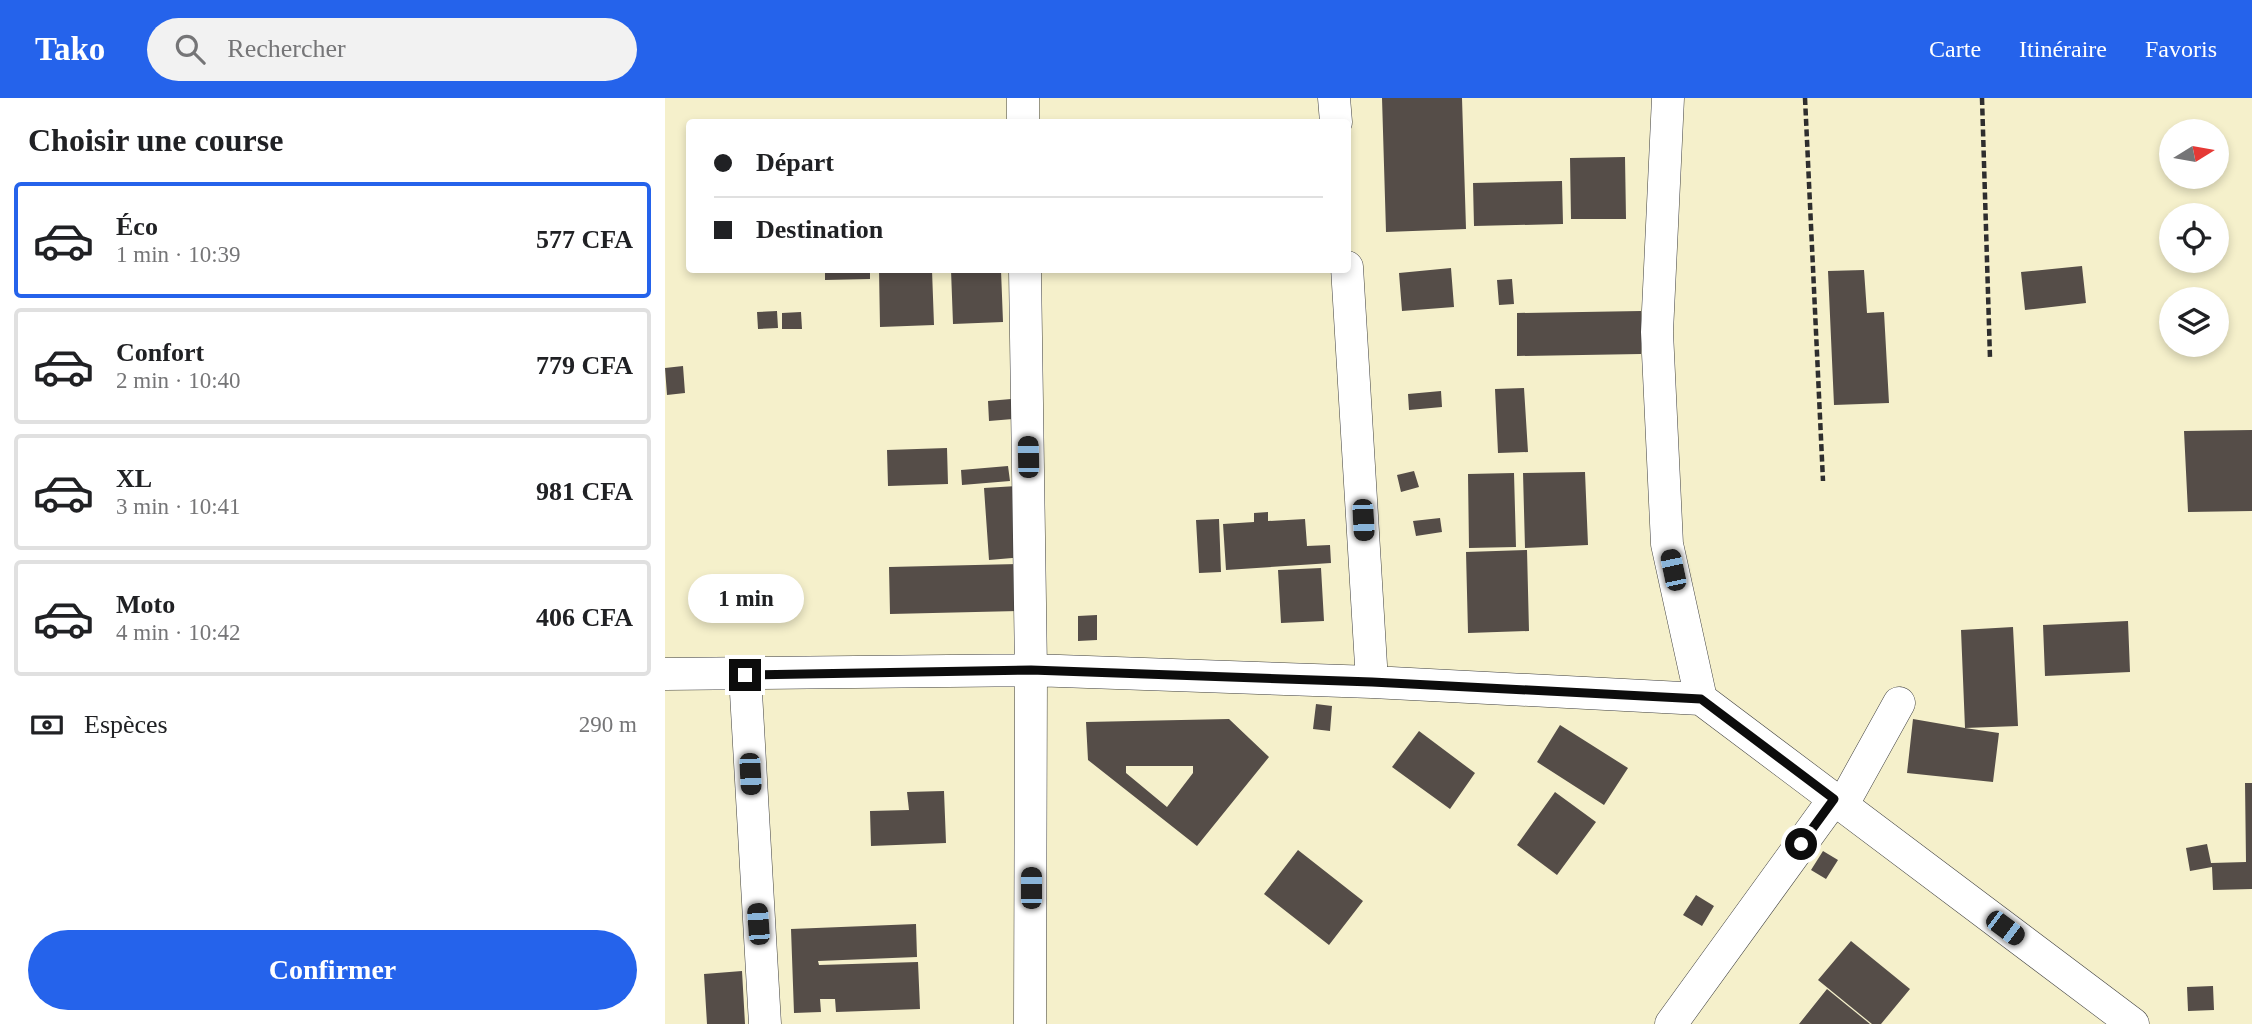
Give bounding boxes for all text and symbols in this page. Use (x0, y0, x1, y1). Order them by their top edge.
search box (147, 18, 637, 81)
icon: search (171, 30, 209, 68)
text: Tako (35, 31, 105, 67)
text: Rechercher (227, 34, 346, 63)
text: Carte (1929, 36, 1981, 62)
text: Itinéraire (2019, 36, 2107, 62)
text: Favoris (2145, 36, 2217, 62)
north arrow (2159, 119, 2229, 189)
map controls (2159, 119, 2229, 357)
text: Choisir une course (28, 122, 283, 158)
text: Départ (756, 148, 834, 177)
button: locate (2159, 203, 2229, 273)
icon: car (32, 209, 95, 272)
text: Éco (116, 212, 158, 241)
text: Destination (756, 215, 883, 244)
text: 577 CFA (536, 225, 633, 254)
text: 1 min · 10:39 (116, 242, 241, 267)
button: layers (2159, 287, 2229, 357)
icon: car (32, 335, 95, 398)
text: Confort (116, 338, 204, 367)
text: 779 CFA (536, 351, 633, 380)
text: 2 min · 10:40 (116, 368, 241, 393)
car (1018, 436, 1039, 478)
icon: car (32, 461, 95, 524)
text: XL (116, 464, 152, 493)
text: 981 CFA (536, 477, 633, 506)
text: 3 min · 10:41 (116, 494, 241, 519)
car (1352, 498, 1375, 542)
car (1659, 547, 1688, 593)
callout: 1 min (687, 574, 803, 622)
text: 1 min (718, 586, 774, 611)
icon: car (32, 587, 95, 650)
text: Moto (116, 590, 175, 619)
text: 406 CFA (536, 603, 633, 632)
text: 4 min · 10:42 (116, 620, 241, 645)
route end (729, 659, 761, 691)
icon: cash (28, 706, 66, 744)
text: Espèces (84, 710, 168, 739)
text: 290 m (579, 712, 637, 737)
car (739, 752, 762, 796)
route start (1785, 828, 1817, 860)
car (1021, 867, 1042, 909)
car (747, 902, 770, 946)
car (1982, 907, 2029, 949)
button: Confirmer (28, 930, 637, 1010)

